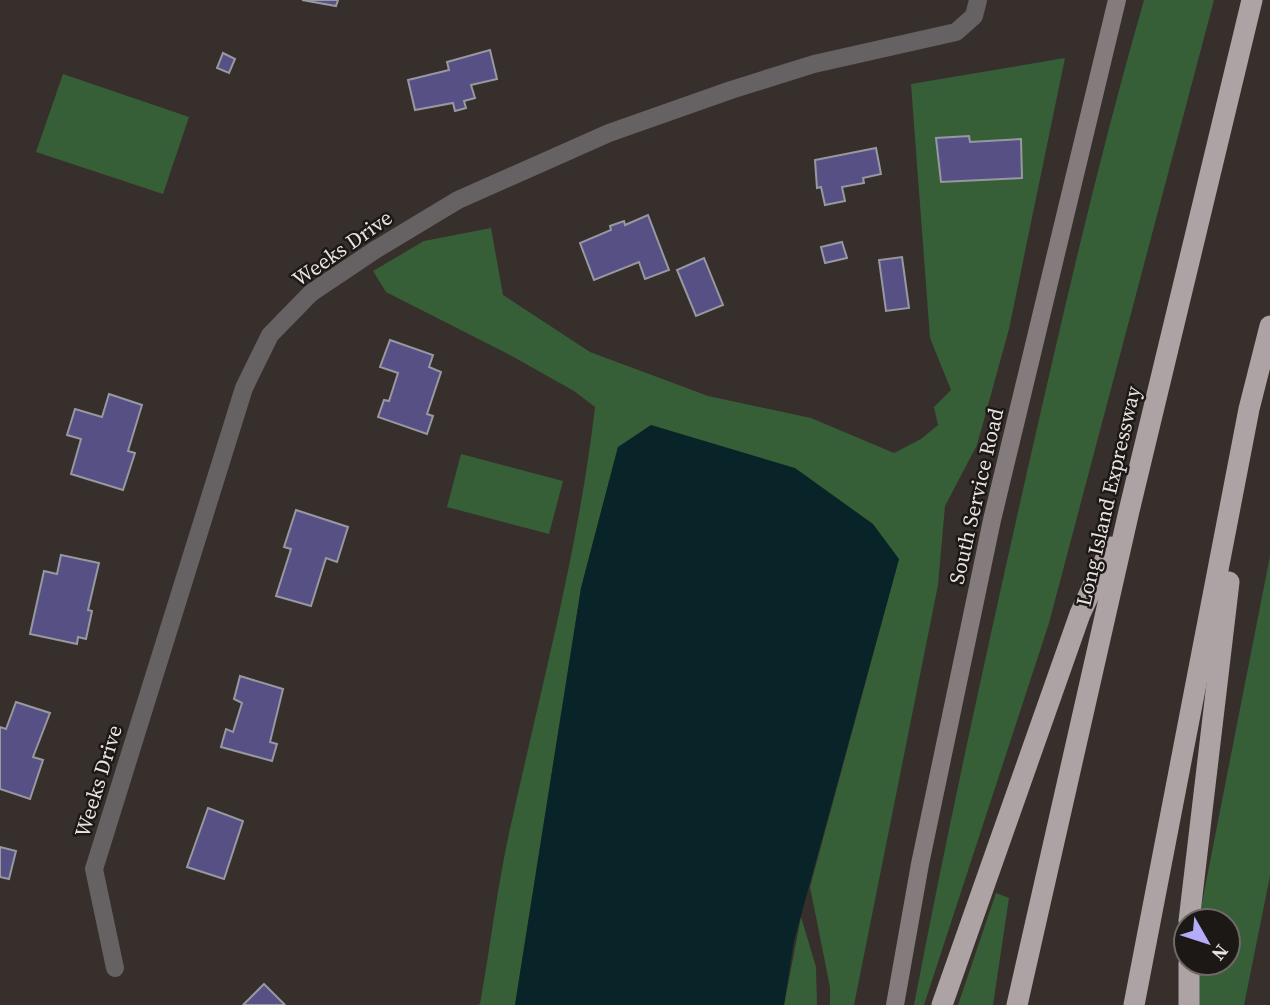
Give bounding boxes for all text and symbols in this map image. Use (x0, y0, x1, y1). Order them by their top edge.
street label: Weeks Drive (286, 203, 398, 293)
street label: Long Island Expressway (1069, 383, 1147, 609)
street label: South Service Road (942, 405, 1010, 587)
street label: Weeks Drive (67, 721, 129, 841)
north arrow (1172, 907, 1242, 977)
text: N (1206, 939, 1235, 966)

